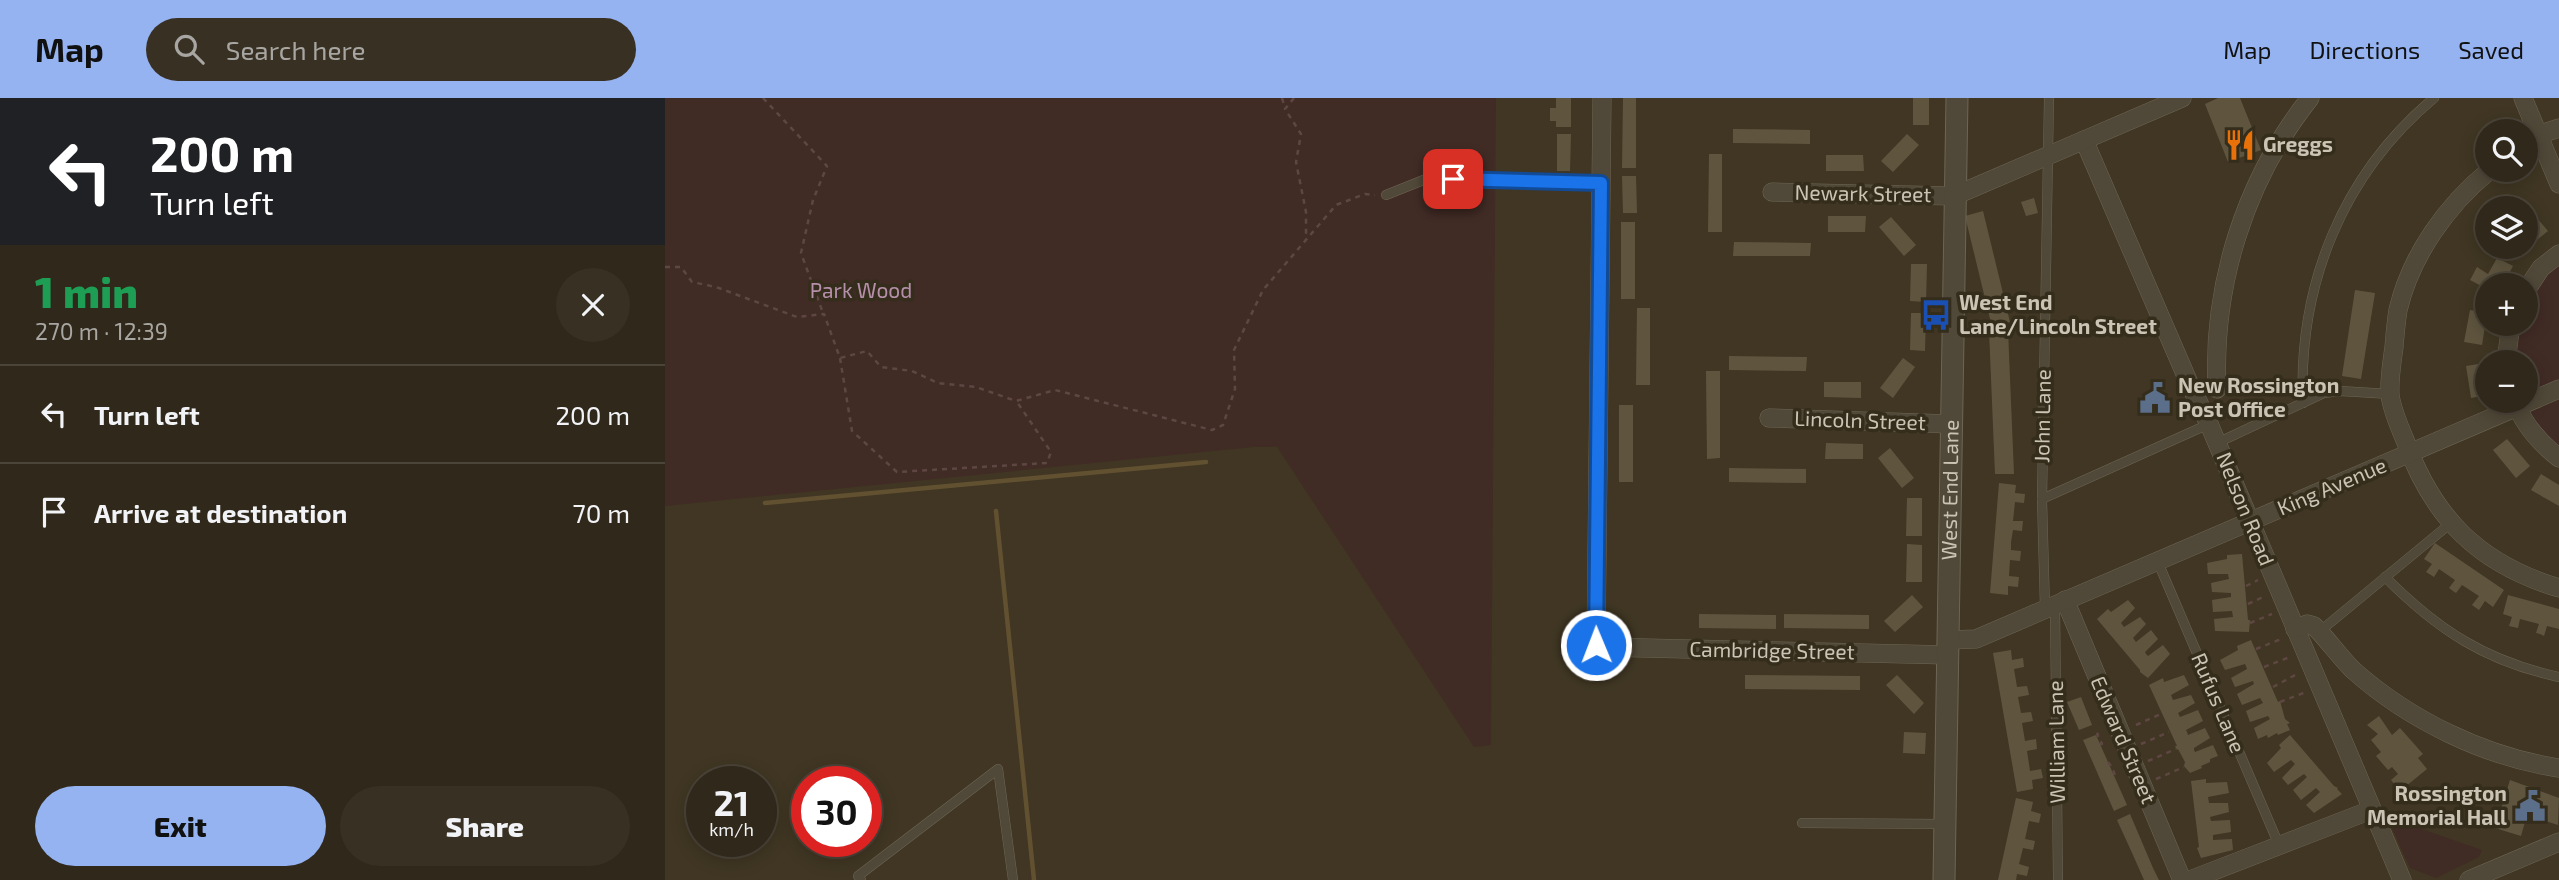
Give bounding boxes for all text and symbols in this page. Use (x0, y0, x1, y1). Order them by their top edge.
search box (146, 18, 636, 81)
text: Map (35, 29, 104, 69)
icon: search (170, 30, 208, 68)
text: Search here (226, 34, 365, 65)
text: Map (2223, 35, 2271, 64)
text: Directions (2309, 35, 2420, 64)
text: Saved (2458, 35, 2524, 64)
map controls (2475, 119, 2538, 413)
button: search (2475, 119, 2538, 182)
text: 200 m (150, 123, 294, 182)
icon: left (35, 126, 126, 217)
restaurant icon: Greggs (2223, 128, 2257, 162)
place label: Greggs (2263, 131, 2333, 156)
pin (1423, 149, 1483, 209)
icon: arrive (1434, 160, 1472, 198)
street label: Newark Street (1794, 179, 1932, 206)
text: Turn left (150, 183, 274, 221)
button: layers (2475, 196, 2538, 259)
text: 1 min (35, 266, 138, 316)
button: close (556, 268, 630, 342)
button: + (2475, 273, 2538, 336)
park label: Park Wood (810, 277, 912, 302)
place label: West End Lane/Lincoln Street (1959, 289, 2157, 338)
bus stop icon: West End Lane/Lincoln Street (1919, 298, 1953, 332)
text: 270 m · 12:39 (35, 317, 168, 345)
button: − (2475, 350, 2538, 413)
street label: John Lane (2028, 369, 2055, 463)
place label: New Rossington Post Office (2178, 372, 2339, 421)
public building icon: New Rossington Post Office (2138, 381, 2172, 415)
icon: left (35, 395, 73, 433)
text: Turn left (94, 399, 200, 430)
text: 200 m (555, 399, 630, 430)
street label: Lincoln Street (1794, 405, 1926, 434)
street label: West End Lane (1935, 419, 1963, 561)
street label: Nelson Road (2212, 448, 2280, 569)
street label: King Avenue (2273, 451, 2390, 520)
icon: arrive (35, 493, 73, 531)
text: Arrive at destination (94, 497, 347, 528)
text: 70 m (572, 497, 630, 528)
position arrow (1559, 608, 1633, 682)
street label: Cambridge Street (1689, 636, 1855, 663)
street label: Rufus Lane (2187, 649, 2252, 756)
street label: Edward Street (2086, 672, 2162, 807)
street label: William Lane (2042, 680, 2069, 804)
speed limit sign: 30 (791, 766, 882, 857)
place label: Rossington Memorial Hall (2367, 780, 2507, 829)
text: 21 (714, 781, 749, 823)
button: Exit (35, 786, 326, 866)
button: Share (340, 786, 630, 866)
public building icon: Rossington Memorial Hall (2513, 789, 2547, 823)
text: km/h (709, 818, 754, 840)

